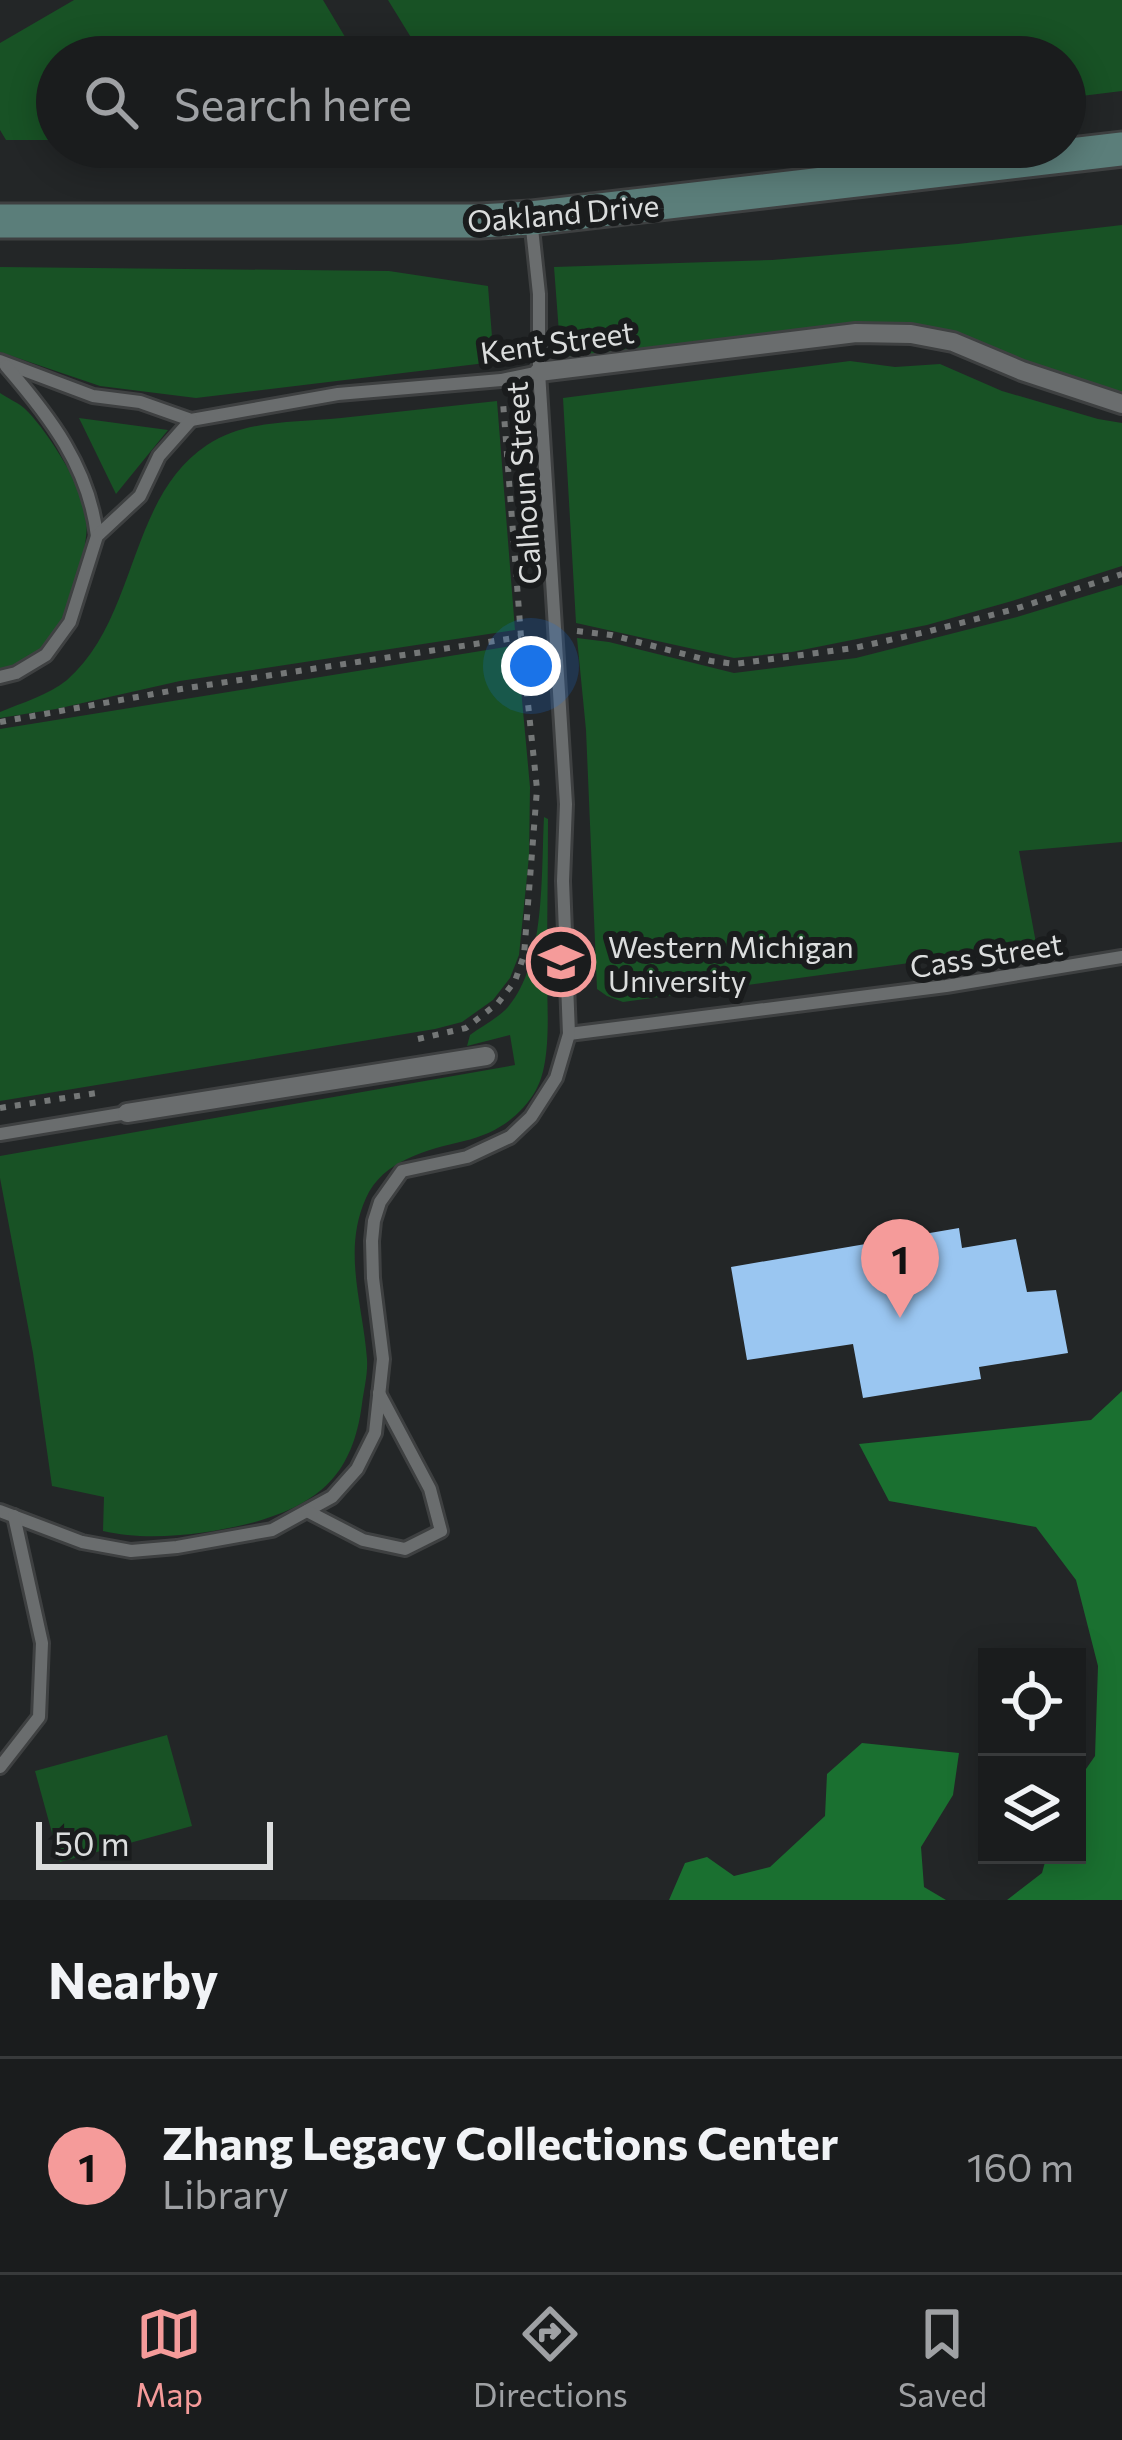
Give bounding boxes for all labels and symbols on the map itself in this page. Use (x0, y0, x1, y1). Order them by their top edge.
street label: Oakland Drive (465, 185, 661, 239)
street label: Kent Street (478, 312, 636, 370)
street label: Calhoun Street (496, 380, 548, 586)
your location (501, 636, 561, 696)
street label: Cass Street (907, 924, 1065, 984)
school or university icon: Western Michigan University (526, 927, 596, 997)
place label: Western Michigan University (608, 927, 854, 998)
pin: 1 (861, 1219, 939, 1318)
scale bar (36, 1816, 273, 1869)

